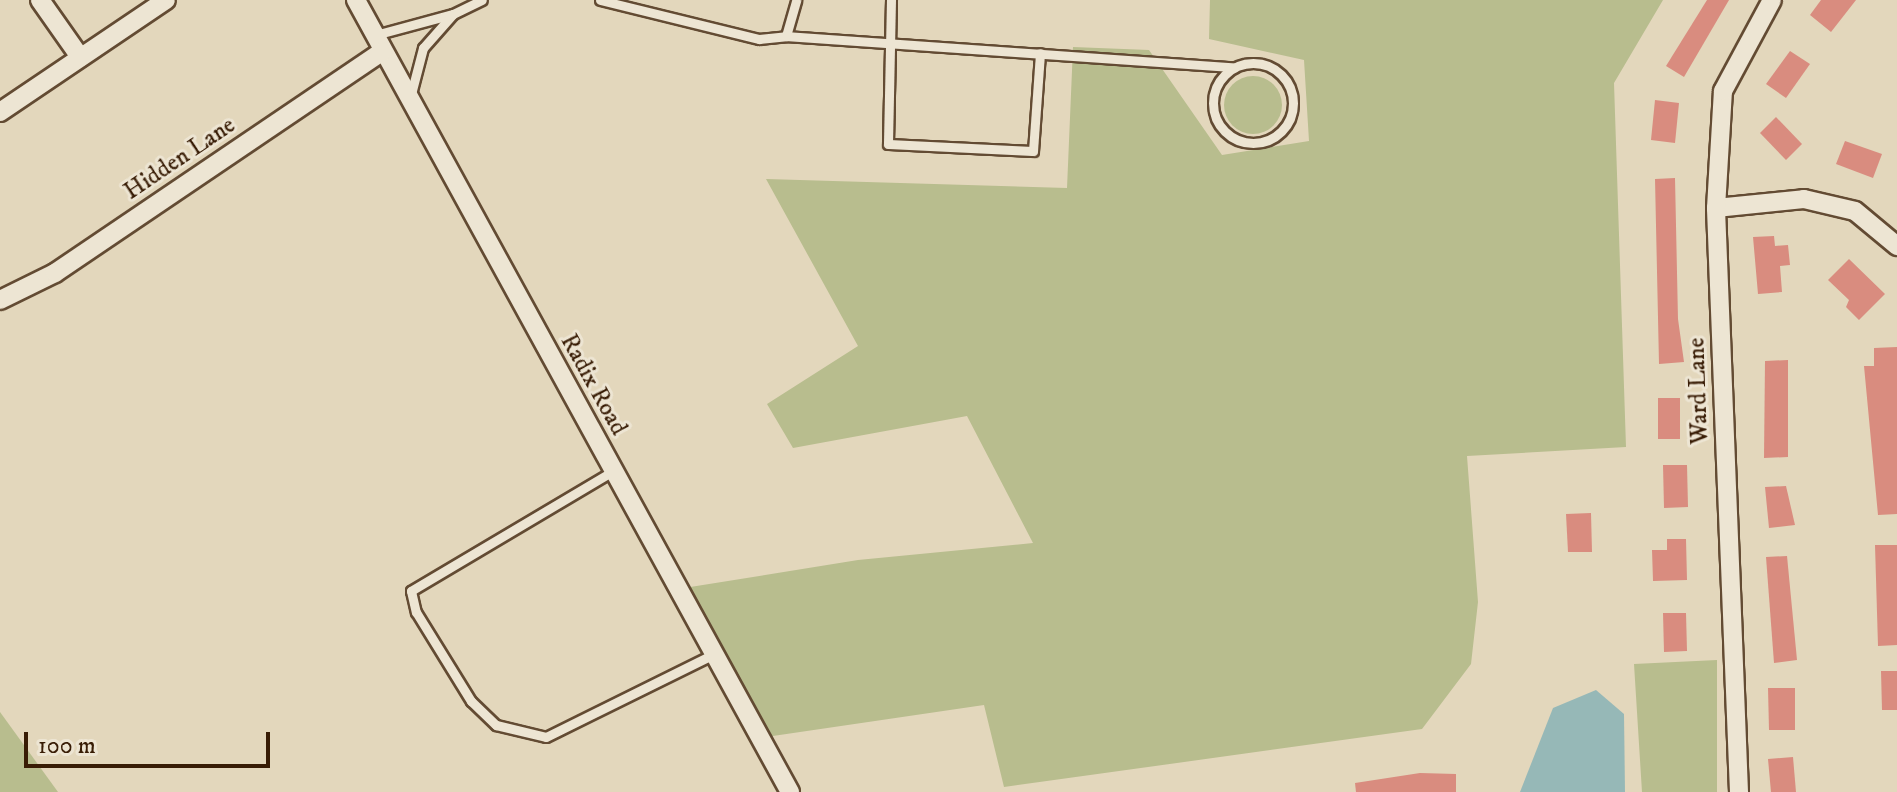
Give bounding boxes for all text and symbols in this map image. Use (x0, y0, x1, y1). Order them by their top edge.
street label: Hidden Lane (119, 111, 241, 207)
street label: Radix Road (554, 329, 632, 441)
street label: Ward Lane (1683, 337, 1715, 445)
scale bar (28, 716, 274, 766)
text: 100 m (38, 731, 96, 761)

